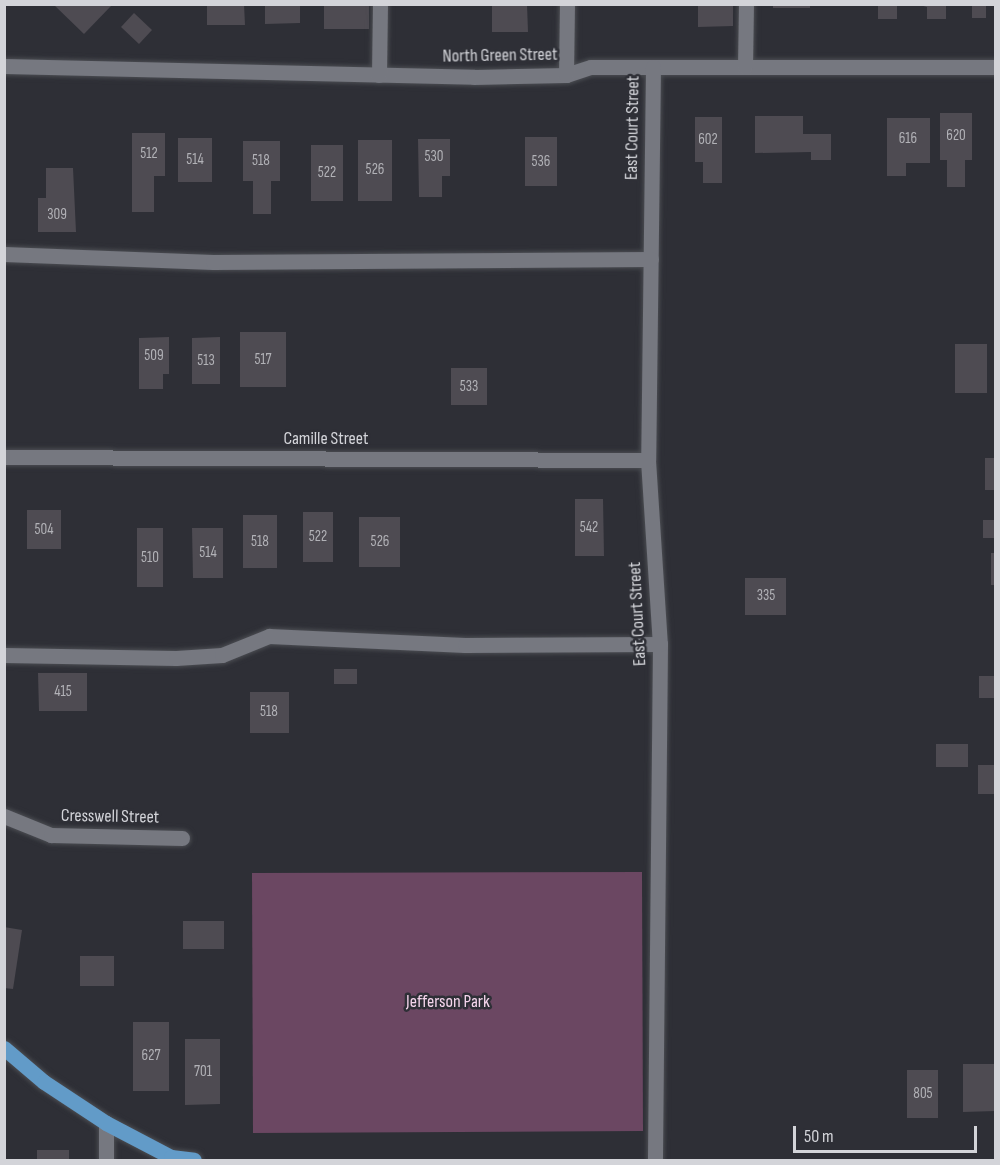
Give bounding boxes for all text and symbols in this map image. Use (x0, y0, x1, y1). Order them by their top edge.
street label: North Green Street (442, 44, 558, 68)
street label: East Court Street (621, 76, 645, 180)
house number: 620 (946, 127, 966, 145)
house number: 616 (899, 130, 917, 148)
house number: 602 (698, 131, 718, 149)
house number: 512 (140, 145, 158, 163)
house number: 530 (425, 148, 443, 166)
house number: 514 (186, 151, 204, 169)
house number: 518 (252, 152, 270, 170)
house number: 536 (532, 153, 550, 171)
house number: 526 (366, 161, 384, 179)
house number: 522 (318, 164, 336, 182)
house number: 309 (47, 206, 67, 224)
house number: 509 (144, 347, 164, 365)
house number: 517 (254, 351, 272, 369)
house number: 513 (197, 352, 215, 370)
house number: 533 (460, 378, 478, 396)
street label: Camille Street (283, 428, 369, 450)
house number: 542 (580, 519, 598, 537)
house number: 504 (35, 521, 53, 539)
house number: 522 (309, 528, 327, 546)
house number: 518 (251, 533, 269, 551)
house number: 526 (371, 533, 389, 551)
house number: 514 (199, 544, 217, 562)
house number: 510 (141, 549, 159, 567)
street label: East Court Street (624, 561, 652, 667)
house number: 335 (757, 587, 775, 605)
house number: 415 (54, 683, 72, 701)
house number: 518 (260, 703, 278, 721)
street label: Cresswell Street (61, 805, 159, 829)
park label: Jefferson Park (406, 991, 490, 1013)
house number: 627 (142, 1047, 160, 1065)
house number: 701 (194, 1063, 212, 1081)
house number: 805 (913, 1085, 933, 1103)
scale bar (796, 1114, 980, 1152)
text: 50 m (804, 1126, 834, 1147)

